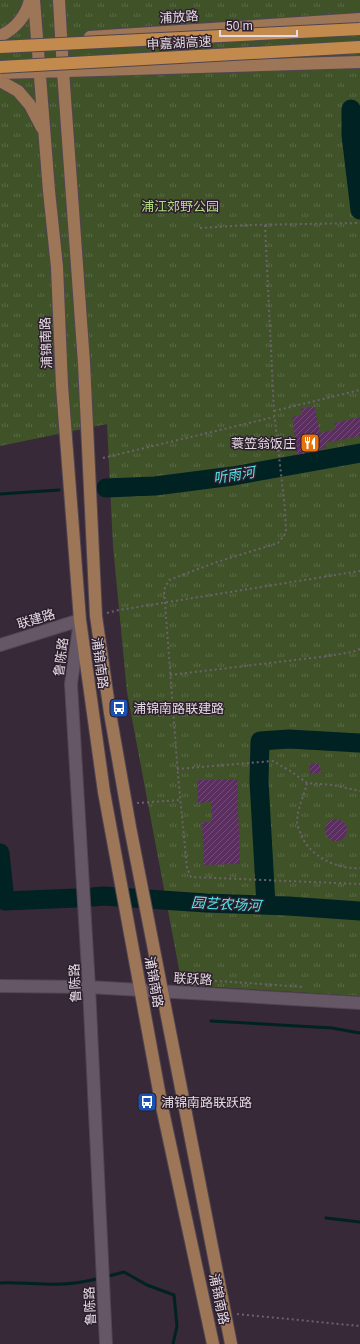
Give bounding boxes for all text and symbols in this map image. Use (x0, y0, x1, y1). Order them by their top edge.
street label: 浦放路 (159, 8, 199, 26)
scale bar (220, 12, 297, 38)
text: 50 m (226, 19, 253, 33)
street label: 申嘉湖高速 (146, 34, 212, 52)
park label: 浦江郊野公园 (141, 199, 219, 214)
street label: 浦锦南路 (38, 317, 54, 369)
restaurant icon: 蓑笠翁饭庄 (299, 432, 321, 454)
place label: 蓑笠翁饭庄 (231, 436, 296, 451)
water label: 听雨河 (212, 463, 259, 486)
street label: 联建路 (15, 606, 57, 632)
street label: 浦锦南路 (89, 636, 111, 690)
street label: 鲁陈路 (51, 637, 71, 677)
bus stop icon: 浦锦南路联建路 (108, 697, 130, 719)
place label: 浦锦南路联建路 (133, 701, 224, 716)
water label: 园艺农场河 (191, 894, 264, 914)
street label: 浦锦南路 (142, 955, 166, 1009)
street label: 鲁陈路 (66, 963, 84, 1003)
street label: 联跃路 (173, 970, 213, 988)
bus stop icon: 浦锦南路联跃路 (136, 1091, 158, 1113)
place label: 浦锦南路联跃路 (161, 1095, 252, 1110)
street label: 浦锦南路 (206, 1272, 232, 1326)
street label: 鲁陈路 (81, 1286, 99, 1326)

